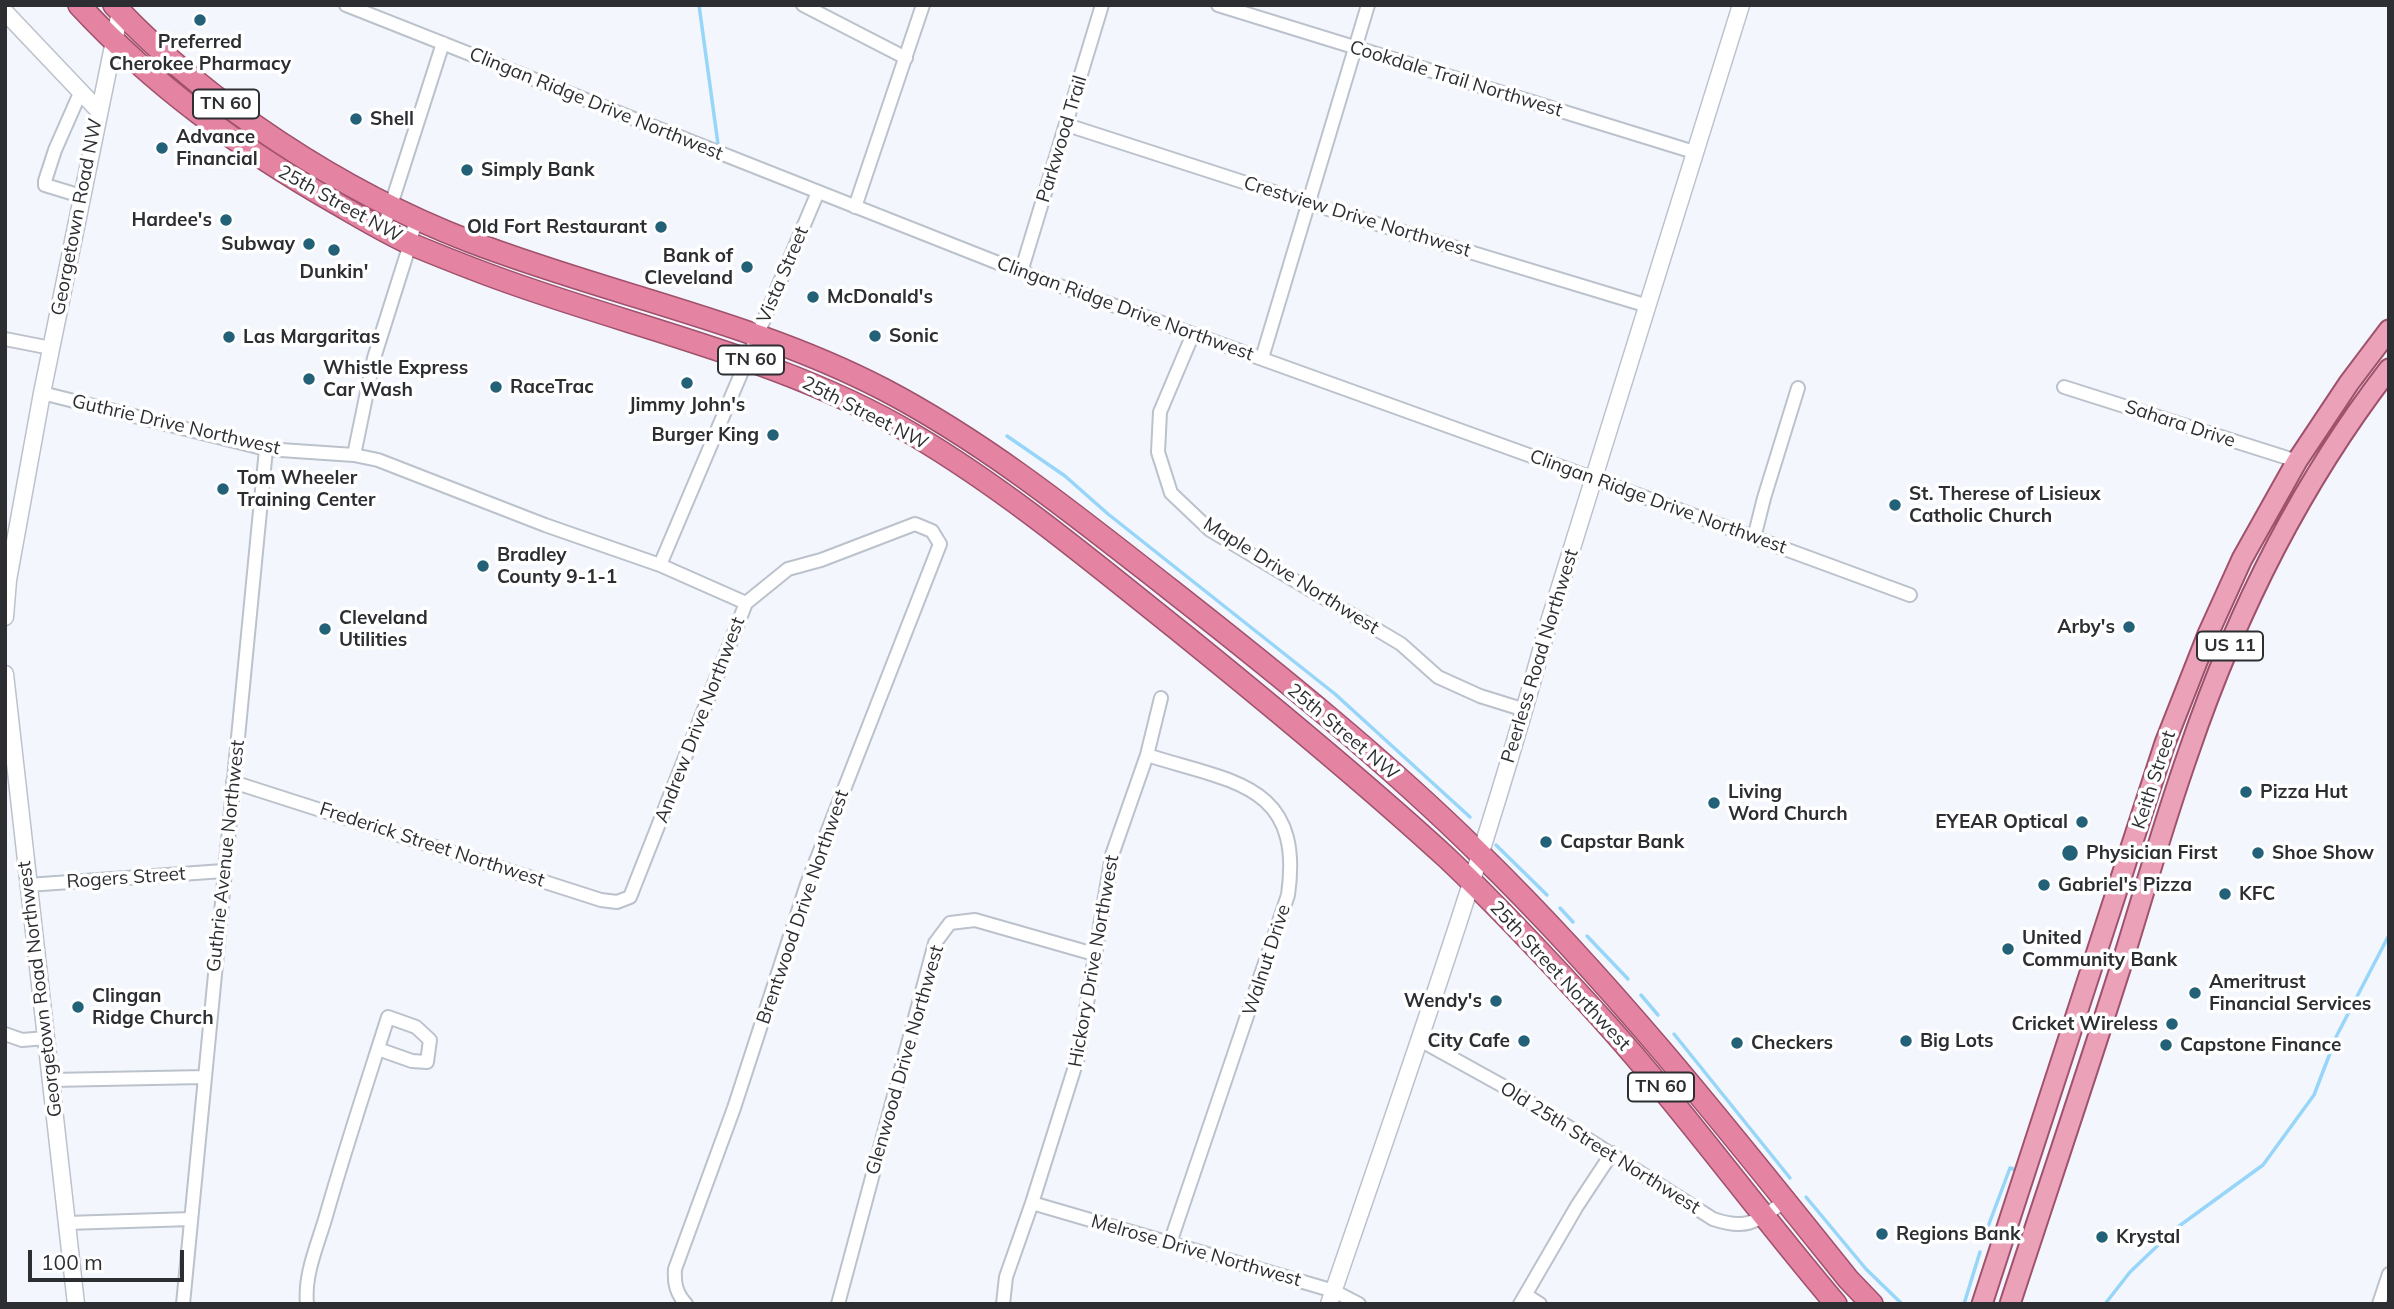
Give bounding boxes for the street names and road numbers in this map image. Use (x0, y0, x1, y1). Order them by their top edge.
street label: Cookdale Trail Northwest (1347, 36, 1565, 122)
street label: Clingan Ridge Drive Northwest (466, 43, 726, 165)
street label: Parkwood Trail (1032, 73, 1092, 205)
road number: TN 60 (193, 90, 259, 119)
street label: Georgetown Road NW (47, 116, 107, 318)
street label: 25th Street NW (274, 160, 406, 248)
street label: Crestview Drive Northwest (1241, 172, 1473, 262)
street label: Vista Street (752, 223, 814, 327)
street label: Clingan Ridge Drive Northwest (993, 252, 1257, 366)
road number: TN 60 (718, 346, 784, 374)
street label: 25th Street NW (798, 371, 932, 455)
street label: Guthrie Drive Northwest (70, 390, 282, 460)
street label: Sahara Drive (2122, 395, 2238, 453)
street label: Clingan Ridge Drive Northwest (1526, 445, 1790, 559)
street label: Maple Drive Northwest (1199, 513, 1383, 639)
street label: Peerless Road Northwest (1497, 546, 1583, 766)
street label: Andrew Drive Northwest (650, 614, 750, 826)
road number: US 11 (2197, 632, 2263, 660)
street label: 25th Street NW (1283, 679, 1403, 785)
street label: Keith Street (2127, 728, 2181, 832)
street label: Guthrie Avenue Northwest (202, 739, 250, 973)
street label: Brentwood Drive Northwest (752, 787, 854, 1027)
street label: Frederick Street Northwest (317, 798, 547, 892)
street label: Hickory Drive Northwest (1064, 853, 1124, 1069)
street label: Georgetown Road Northwest (13, 860, 67, 1118)
street label: Rogers Street (66, 862, 186, 894)
street label: 25th Street Northwest (1485, 897, 1635, 1055)
street label: Walnut Drive (1238, 902, 1296, 1018)
street label: Glenwood Drive Northwest (861, 943, 949, 1177)
road number: TN 60 (1628, 1072, 1694, 1102)
street label: Old 25th Street Northwest (1496, 1077, 1704, 1219)
street label: Melrose Drive Northwest (1088, 1210, 1304, 1292)

